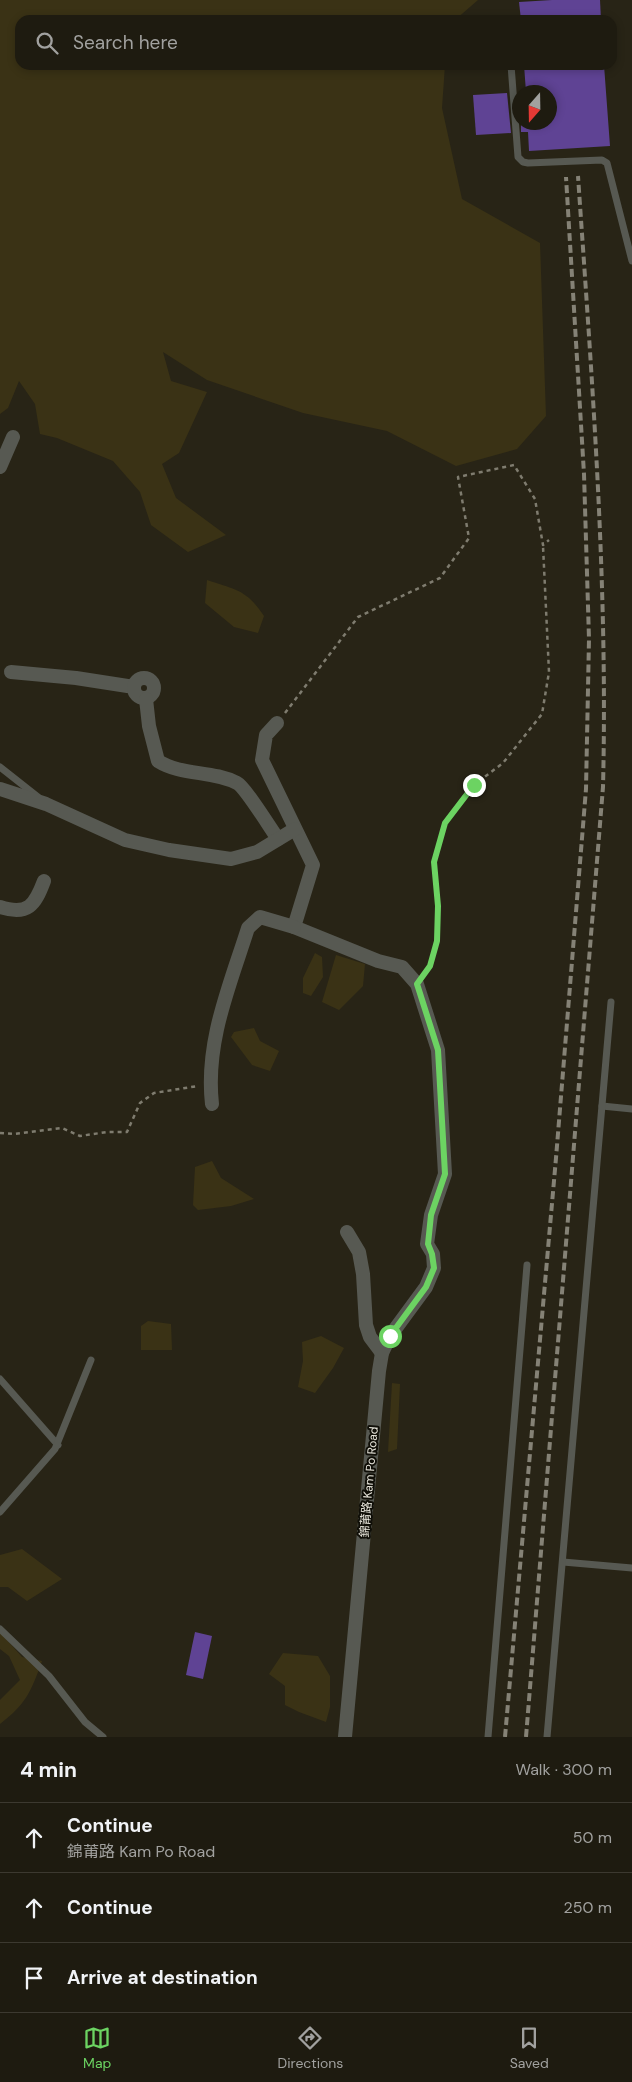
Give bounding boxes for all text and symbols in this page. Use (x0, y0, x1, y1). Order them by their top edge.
search box (15, 15, 617, 70)
icon: search (33, 29, 61, 57)
text: Search here (73, 30, 178, 55)
north arrow (512, 85, 557, 130)
route end (463, 774, 486, 797)
route start (379, 1325, 402, 1348)
street label: 錦莆路 Kam Po Road (356, 1426, 382, 1538)
text: 4 min (20, 1756, 77, 1784)
text: Walk · 300 m (515, 1759, 612, 1780)
text: Continue (67, 1813, 153, 1838)
icon: ahead (20, 1824, 48, 1852)
text: 50 m (573, 1827, 612, 1848)
text: 錦莆路 Kam Po Road (67, 1841, 215, 1862)
icon: ahead (20, 1894, 48, 1922)
text: Continue (67, 1895, 153, 1920)
text: 250 m (564, 1897, 612, 1918)
icon: arrive (20, 1964, 48, 1992)
text: Arrive at destination (67, 1965, 258, 1990)
tab: Map (83, 2024, 111, 2072)
tab: Directions (278, 2024, 343, 2072)
tab: Saved (510, 2024, 549, 2072)

